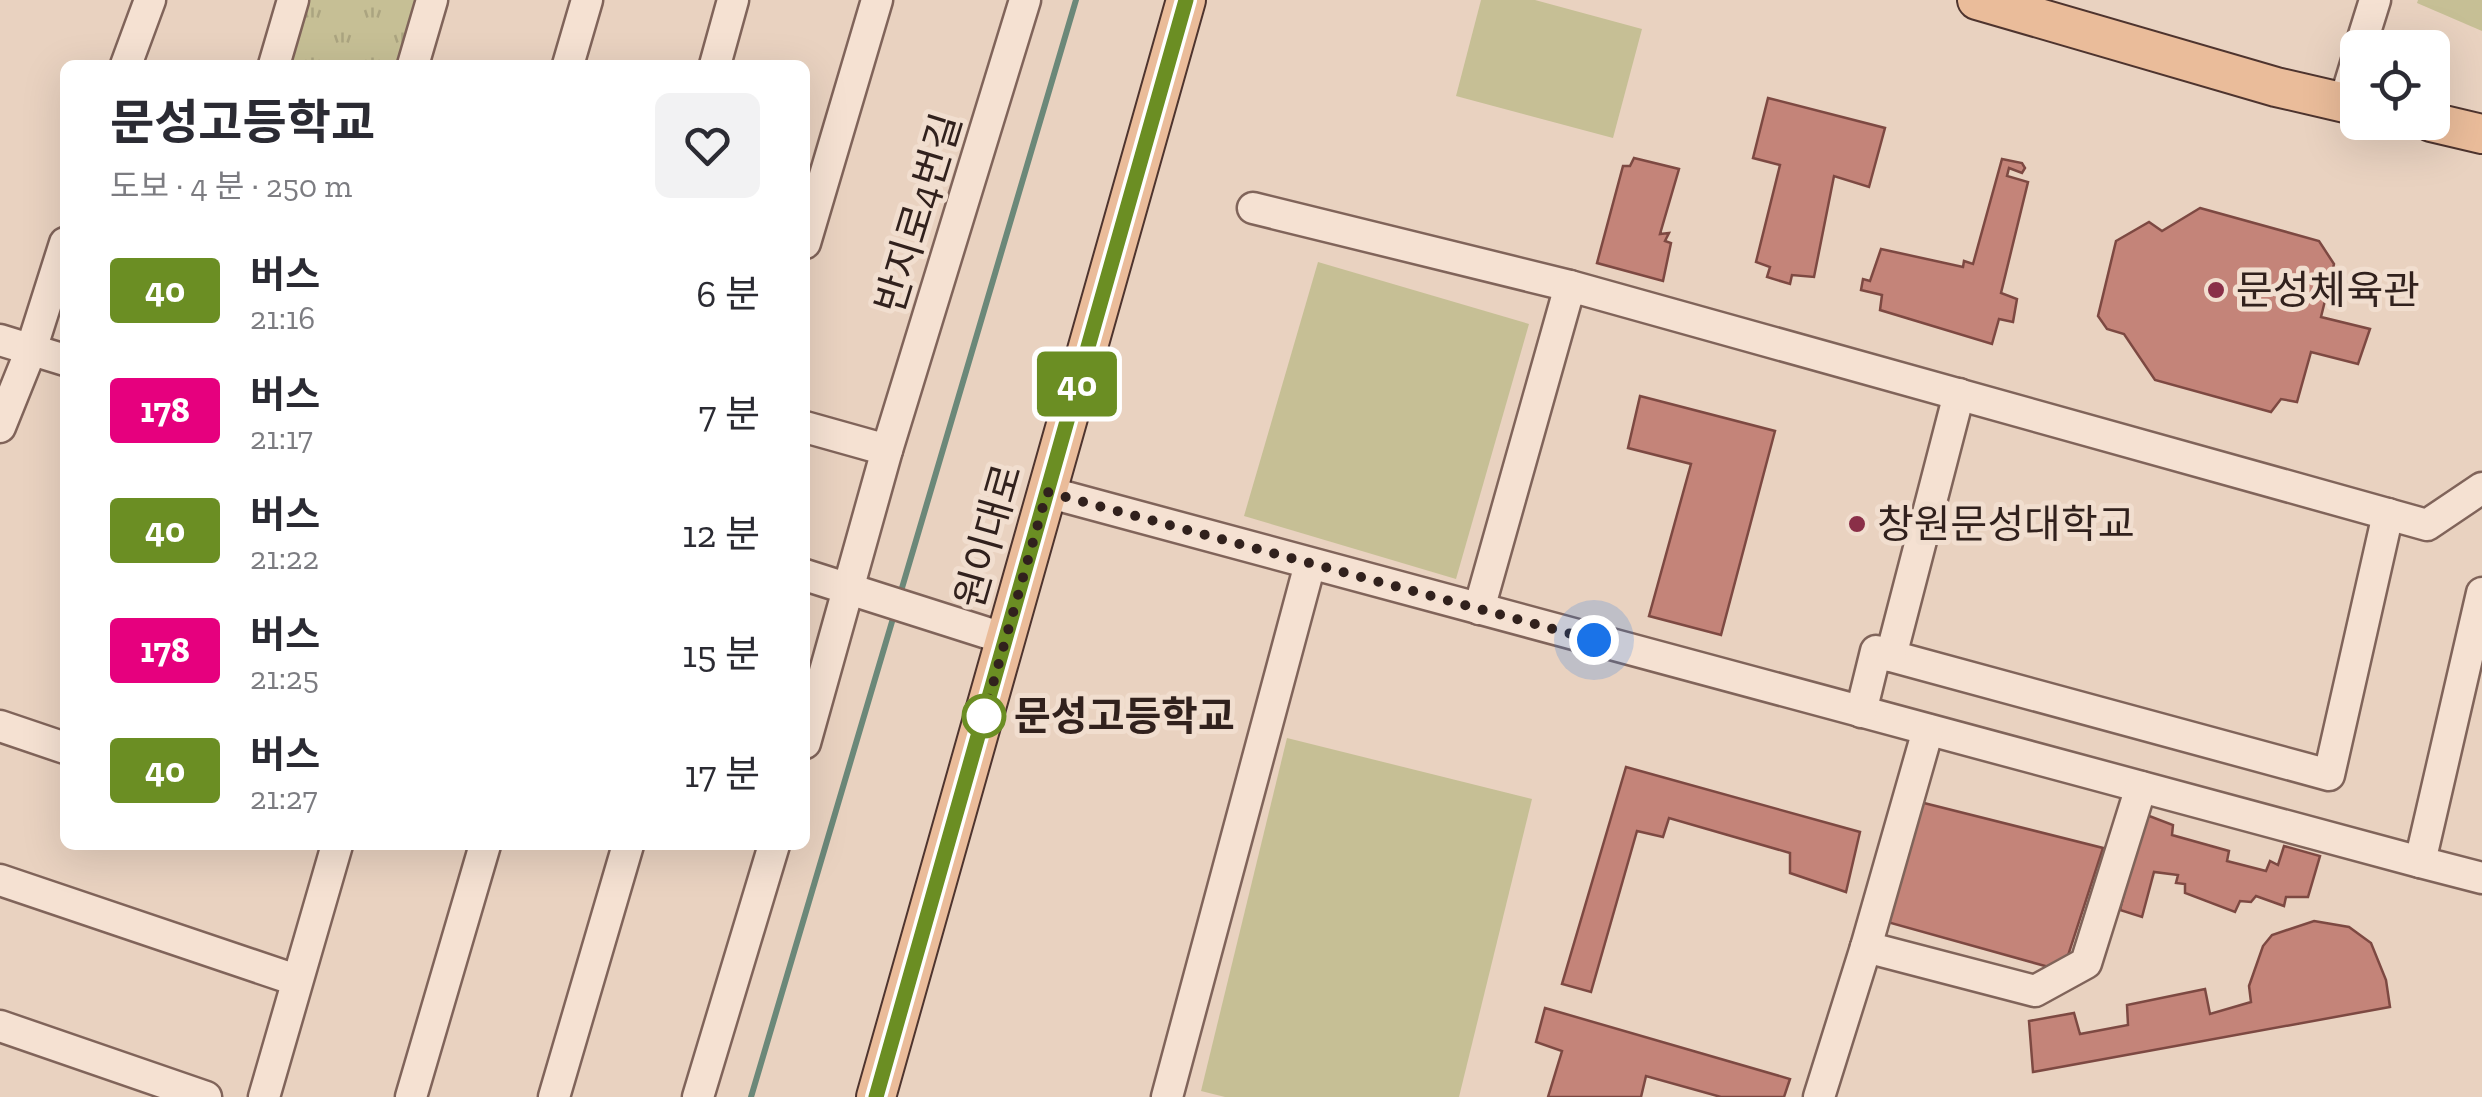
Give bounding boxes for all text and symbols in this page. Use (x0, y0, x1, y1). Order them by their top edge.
map controls (2340, 30, 2450, 140)
button: locate (2340, 30, 2450, 140)
button: heart (655, 93, 760, 198)
text: 문성고등학교 (110, 94, 375, 151)
street label: 반지로4번길 (865, 108, 971, 318)
text: 도보 · 4 분 · 250 m (110, 167, 352, 205)
text: 버스 (250, 252, 320, 298)
place label: 문성체육관 (2236, 266, 2420, 314)
text: 40 (145, 269, 185, 311)
text: 6 분 (696, 271, 760, 317)
marker: 문성체육관 (2205, 279, 2227, 301)
text: 21:16 (250, 299, 315, 337)
line badge: 40 (1032, 352, 1122, 416)
text: 40 (1057, 363, 1097, 405)
text: 버스 (250, 372, 320, 418)
text: 178 (140, 389, 190, 431)
text: 7 분 (699, 391, 760, 437)
text: 21:17 (250, 419, 313, 457)
street label: 원이대로 (945, 459, 1031, 613)
text: 버스 (250, 492, 320, 538)
place label: 창원문성대학교 (1877, 500, 2135, 548)
text: 40 (145, 509, 185, 551)
text: 12 분 (682, 511, 760, 557)
marker: 창원문성대학교 (1846, 513, 1868, 535)
text: 21:22 (250, 539, 319, 577)
text: 버스 (250, 612, 320, 658)
your location (1569, 615, 1619, 665)
text: 178 (140, 629, 190, 671)
text: 15 분 (682, 631, 760, 677)
text: 21:25 (250, 659, 319, 697)
place label: 문성고등학교 (1014, 692, 1235, 740)
marker: 문성고등학교 (963, 695, 1005, 737)
text: 버스 (250, 732, 320, 778)
text: 40 (145, 749, 185, 791)
text: 17 분 (685, 751, 760, 797)
text: 21:27 (250, 779, 318, 817)

